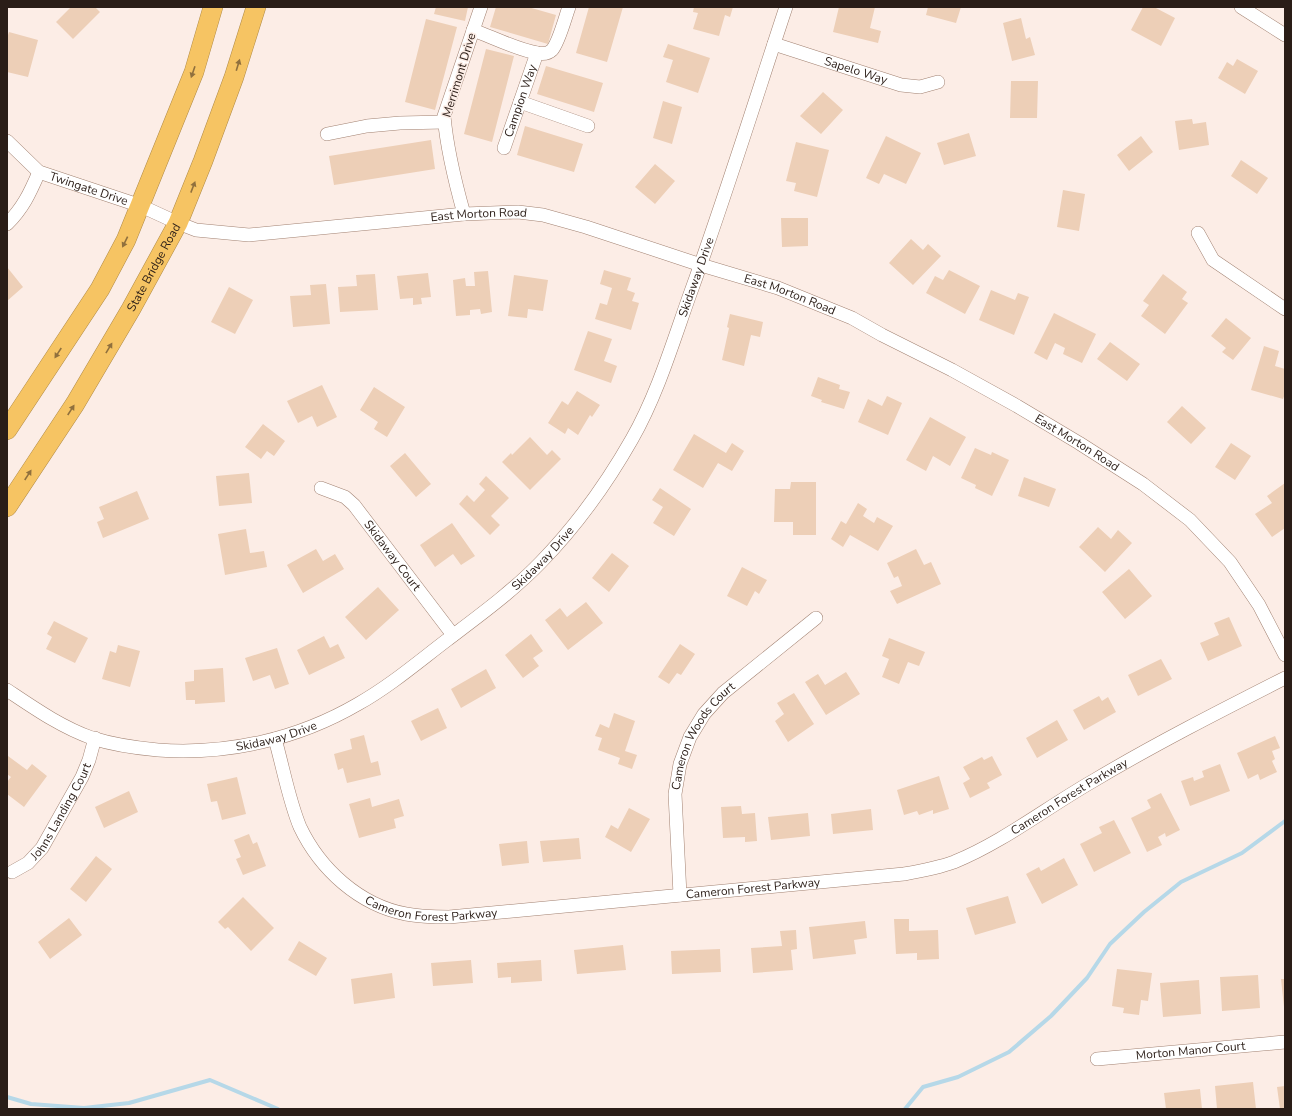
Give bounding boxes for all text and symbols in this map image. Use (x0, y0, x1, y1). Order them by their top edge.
street label: Merrimont Drive (439, 31, 479, 119)
street label: Sapelo Way (822, 53, 890, 88)
one-way arrow (235, 59, 241, 71)
street label: Campion Way (500, 61, 541, 139)
one-way arrow (190, 66, 196, 78)
street label: Twingate Drive (47, 168, 130, 209)
one-way arrow (190, 181, 196, 193)
street label: East Morton Road (430, 204, 528, 225)
street label: State Bridge Road (123, 221, 184, 314)
street label: Skidaway Drive (675, 235, 718, 319)
one-way arrow (122, 236, 128, 248)
street label: East Morton Road (742, 270, 838, 319)
one-way arrow (105, 342, 112, 353)
one-way arrow (54, 348, 62, 358)
one-way arrow (67, 405, 75, 415)
street label: East Morton Road (1032, 410, 1122, 475)
one-way arrow (24, 470, 32, 480)
street label: Skidaway Court (360, 517, 425, 595)
street label: Skidaway Drive (508, 523, 577, 594)
street label: Cameron Woods Court (668, 678, 739, 791)
street label: Skidaway Drive (235, 717, 319, 755)
street label: Cameron Forest Parkway (1008, 754, 1131, 839)
street label: Johns Landing Court (26, 760, 95, 864)
street label: Cameron Forest Parkway (685, 874, 822, 903)
street label: Cameron Forest Parkway (362, 892, 499, 925)
street label: Morton Manor Court (1135, 1038, 1247, 1063)

